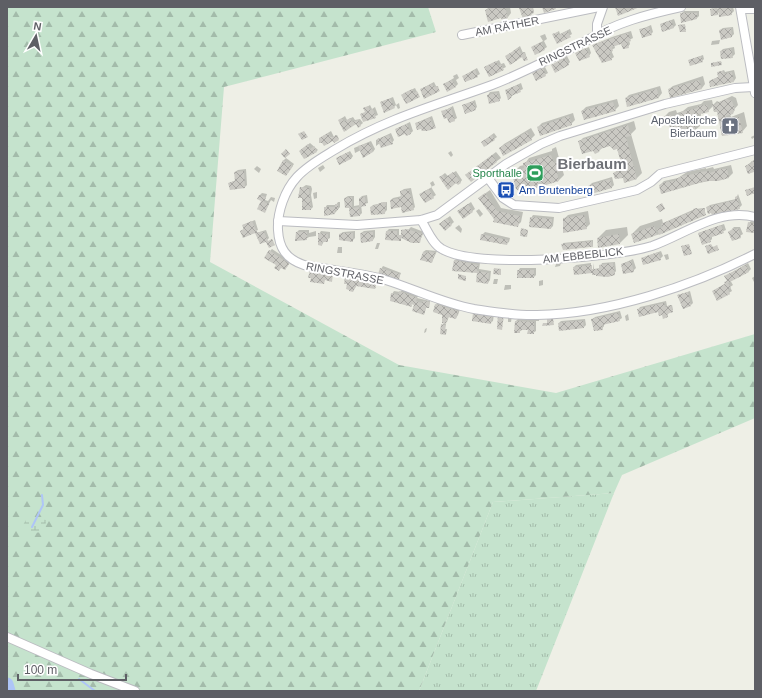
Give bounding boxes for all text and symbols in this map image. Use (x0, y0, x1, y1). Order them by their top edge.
street label: AM RÄTHER (474, 14, 540, 38)
north arrow (16, 16, 56, 56)
text: N (33, 20, 42, 33)
street label: RINGSTRASSE (537, 24, 613, 68)
place label: Apostelkirche Bierbaum (651, 114, 717, 139)
church icon: Apostelkirche Bierbaum (720, 116, 740, 136)
district label: Bierbaum (557, 155, 627, 172)
sports icon: Sporthalle (525, 163, 545, 183)
place label: Sporthalle (472, 167, 522, 179)
bus stop icon: Am Brutenberg (496, 180, 516, 200)
place label: Am Brutenberg (519, 184, 593, 196)
street label: AM EBBEBLICK (542, 245, 624, 265)
street label: RINGSTRASSE (305, 260, 385, 286)
scale bar (18, 656, 126, 682)
text: 100 m (24, 663, 57, 677)

